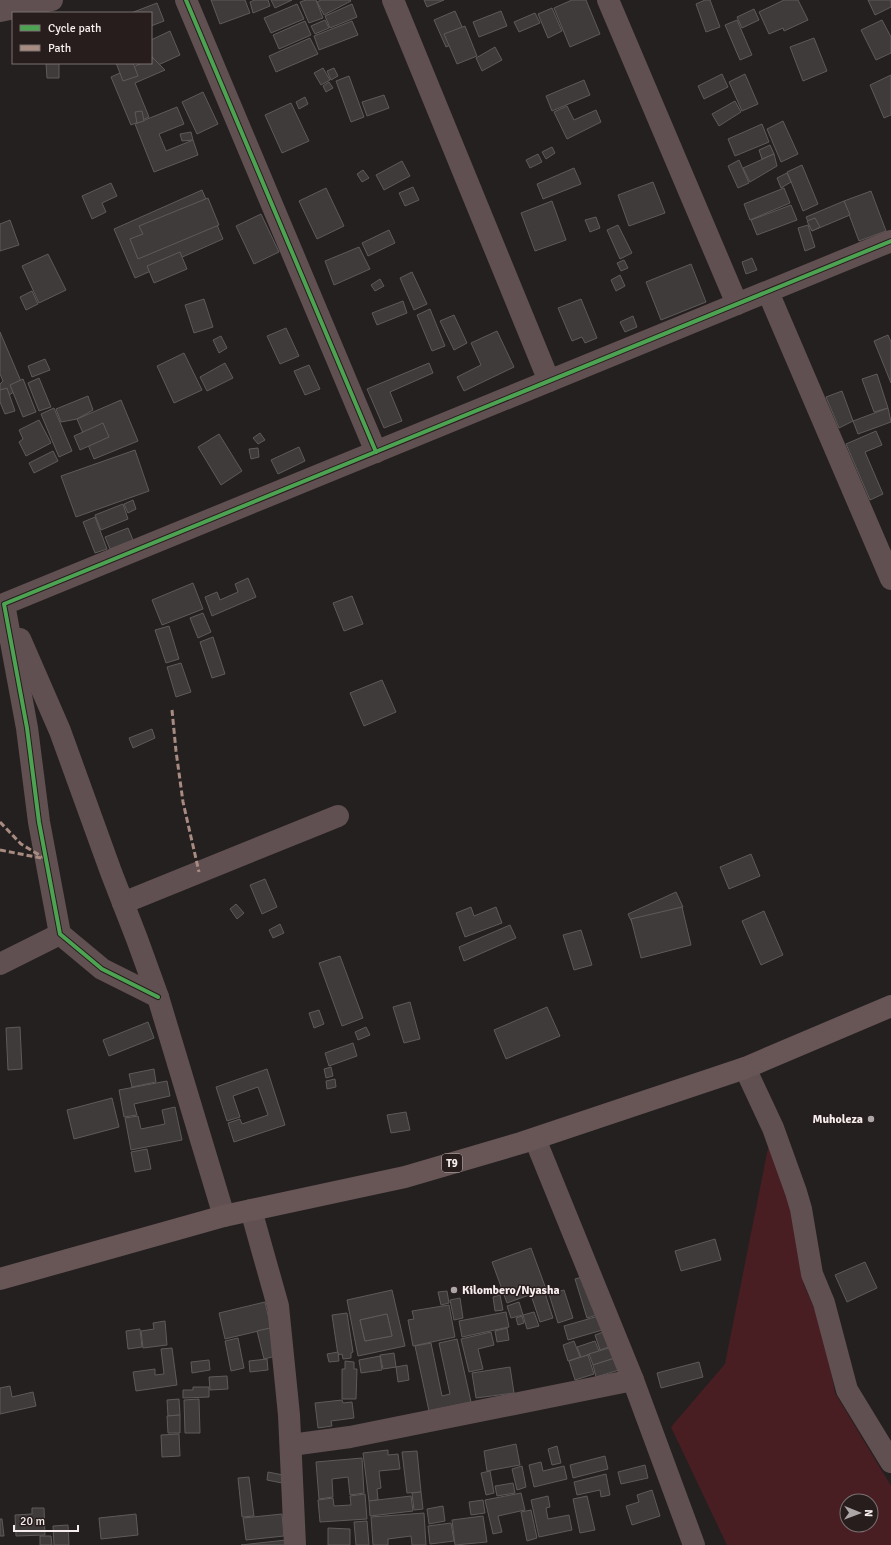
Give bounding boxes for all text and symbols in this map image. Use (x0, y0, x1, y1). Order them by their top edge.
legend (12, 12, 152, 64)
text: Cycle path (48, 21, 101, 36)
text: Path (48, 41, 71, 56)
place label: Muholeza (812, 1112, 863, 1127)
marker: Muholeza (866, 1114, 876, 1124)
road number: T9 (442, 1154, 462, 1172)
place label: Kilombero/Nyasha (462, 1283, 560, 1298)
marker: Kilombero/Nyasha (449, 1285, 459, 1295)
north arrow (839, 1493, 879, 1533)
scale bar (14, 1507, 78, 1533)
text: N (862, 1509, 875, 1517)
text: 20 m (20, 1514, 45, 1529)

